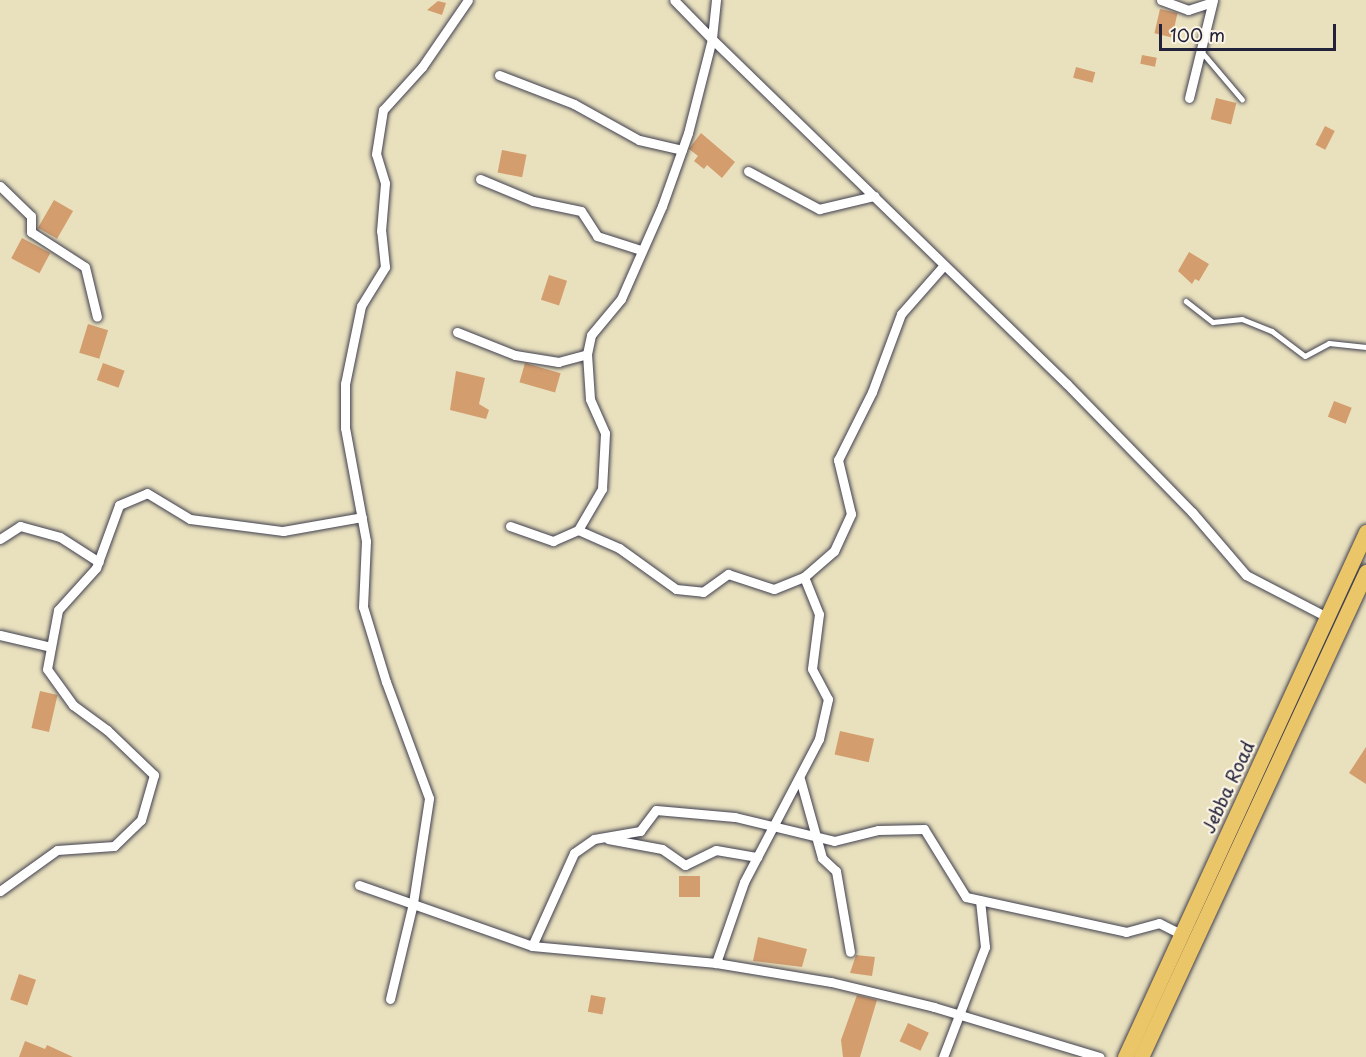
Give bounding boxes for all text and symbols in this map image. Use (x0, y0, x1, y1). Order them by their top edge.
scale bar (1162, 12, 1339, 50)
text: 100 m (1170, 21, 1225, 48)
street label: Jebba Road (1197, 737, 1259, 837)

